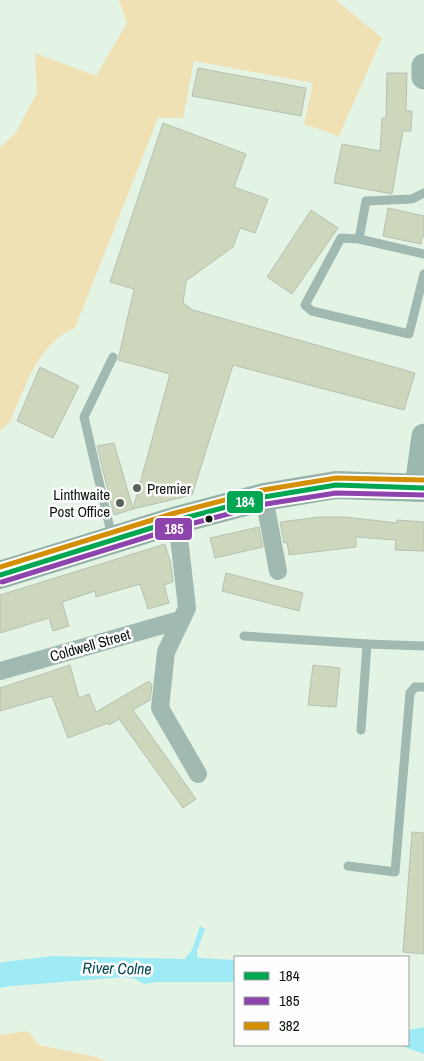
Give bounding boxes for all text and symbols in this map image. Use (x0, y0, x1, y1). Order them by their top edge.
place label: Premier (147, 478, 191, 499)
marker: Premier (131, 482, 143, 494)
place label: Linthwaite Post Office (49, 484, 110, 522)
line badge: 184 (226, 490, 264, 514)
text: 184 (235, 493, 255, 511)
marker: Linthwaite Post Office (114, 497, 126, 509)
unlabelled marker (204, 514, 214, 524)
line badge: 185 (154, 517, 193, 541)
text: 185 (164, 520, 184, 538)
street label: Coldwell Street (47, 623, 133, 666)
water label: River Colne (82, 956, 152, 980)
legend (234, 956, 409, 1046)
text: 184 (279, 965, 300, 986)
text: 185 (279, 990, 300, 1011)
text: 382 (279, 1015, 300, 1036)

